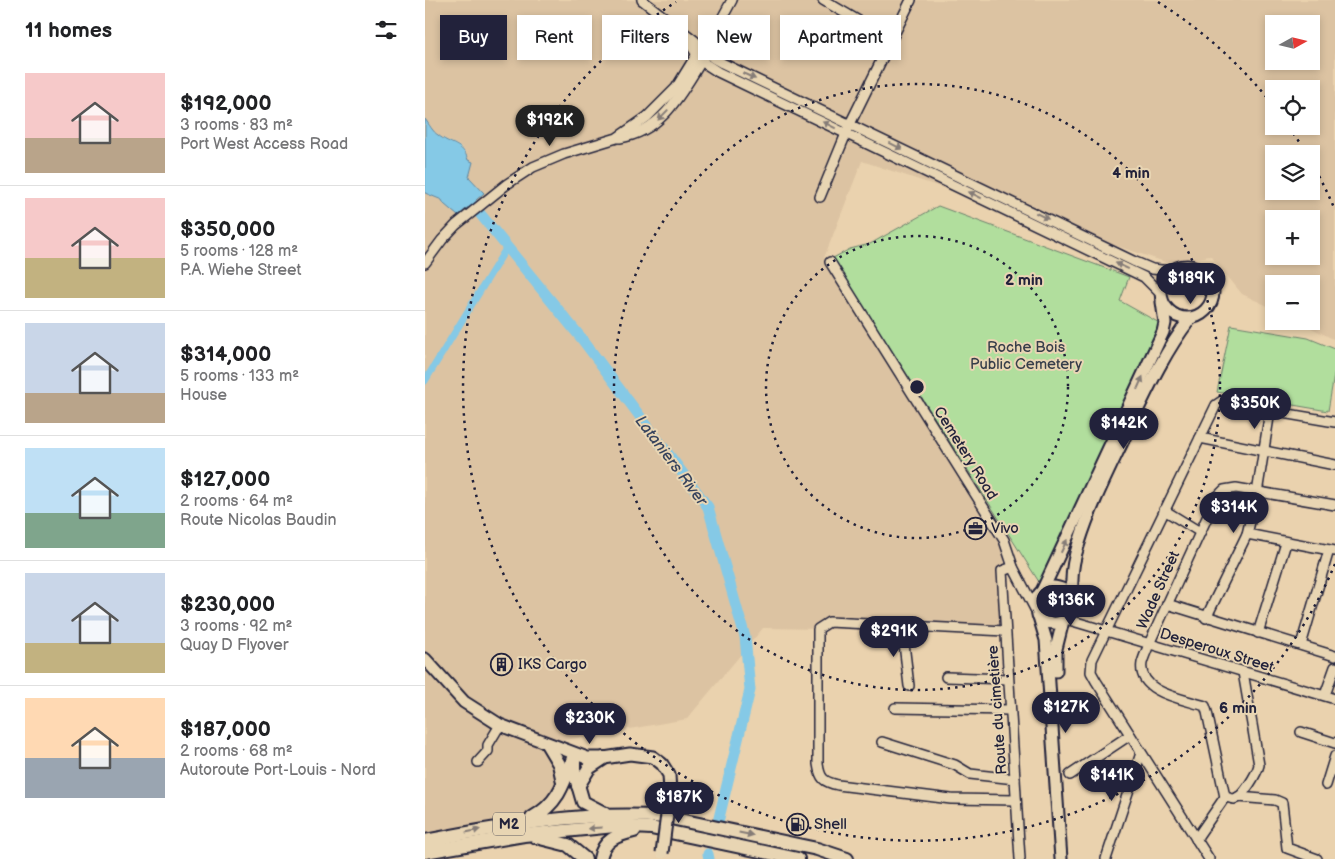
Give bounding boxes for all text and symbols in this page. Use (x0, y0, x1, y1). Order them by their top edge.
chip: Buy (440, 15, 507, 60)
chip: Rent (517, 15, 592, 60)
chip: Filters (602, 15, 688, 60)
chip: New (698, 15, 770, 60)
chip: Apartment (780, 15, 901, 60)
north arrow (1265, 15, 1320, 70)
map controls (1265, 15, 1320, 330)
icon: filters (372, 16, 400, 44)
text: 11 homes (25, 18, 112, 43)
one-way arrow (742, 72, 756, 80)
button: locate (1265, 80, 1320, 135)
text: $192,000 (180, 91, 271, 116)
icon: home (65, 93, 125, 153)
pin: $192K (515, 104, 585, 147)
one-way arrow (657, 109, 669, 121)
text: $192K (526, 111, 574, 130)
text: 3 rooms · 83 m² (180, 116, 293, 135)
one-way arrow (821, 121, 836, 130)
text: Port West Access Road (180, 135, 348, 154)
one-way arrow (889, 142, 903, 150)
button: layers (1265, 145, 1320, 200)
text: 4 min (1112, 164, 1150, 183)
one-way arrow (968, 191, 982, 199)
button: + (1265, 210, 1320, 265)
one-way arrow (1035, 212, 1049, 220)
text: $350,000 (180, 217, 275, 242)
icon: home (65, 218, 125, 278)
text: 5 rooms · 128 m² (180, 242, 298, 261)
text: P.A. Wiehe Street (180, 261, 301, 280)
one-way arrow (1114, 262, 1129, 270)
pin: $189K (1156, 262, 1226, 305)
text: $189K (1167, 269, 1215, 288)
text: 2 min (1005, 271, 1043, 290)
button: − (1265, 275, 1320, 330)
park label: Roche Bois Public Cemetery (970, 338, 1082, 374)
text: $314,000 (180, 342, 271, 367)
icon: home (65, 343, 125, 403)
text: 5 rooms · 133 m² (180, 367, 299, 386)
one-way arrow (1137, 376, 1145, 390)
centre of rings (908, 378, 926, 396)
text: House (180, 386, 227, 405)
pin: $350K (1220, 388, 1290, 430)
text: $350K (1230, 394, 1280, 413)
street label: Cemetery Road (929, 403, 1002, 503)
pin: $142K (1089, 408, 1159, 450)
water label: Lataniers River (631, 412, 712, 511)
text: $142K (1100, 414, 1148, 433)
text: $127,000 (180, 467, 270, 492)
icon: home (65, 468, 125, 528)
text: 2 rooms · 64 m² (180, 492, 293, 511)
pin: $314K (1199, 492, 1269, 534)
text: $314K (1211, 498, 1257, 517)
text: Route Nicolas Baudin (180, 511, 336, 530)
office icon: Vivo (963, 516, 987, 540)
place label: Vivo (991, 519, 1019, 538)
one-way arrow (1061, 539, 1069, 553)
street label: Wade Street (1133, 548, 1184, 632)
pin: $136K (1036, 584, 1106, 627)
text: $136K (1047, 591, 1095, 610)
text: $230,000 (180, 592, 275, 617)
icon: home (65, 593, 125, 653)
pin: $291K (859, 616, 929, 658)
text: 3 rooms · 92 m² (180, 617, 293, 636)
text: $291K (870, 622, 918, 641)
street label: Desperoux Street (1157, 624, 1277, 677)
text: Quay D Flyover (180, 636, 289, 655)
street label: Route du cimetière (984, 645, 1011, 775)
building icon: IKS Cargo (490, 652, 514, 676)
place label: IKS Cargo (518, 655, 587, 674)
pin: $127K (1031, 692, 1101, 734)
text: $127K (1043, 698, 1089, 717)
text: 6 min (1219, 699, 1257, 718)
pin: $230K (555, 702, 625, 745)
text: $230K (565, 709, 615, 728)
text: $187,000 (180, 717, 271, 742)
icon: home (65, 718, 125, 778)
text: 2 rooms · 68 m² (180, 742, 293, 761)
pin: $141K (1077, 760, 1147, 802)
text: Autoroute Port-Louis - Nord (180, 761, 376, 780)
text: $141K (1090, 766, 1134, 785)
pin: $187K (644, 782, 714, 824)
text: $187K (656, 788, 702, 807)
road number: M2 (493, 812, 525, 836)
fuel station icon: Shell (786, 812, 810, 836)
place label: Shell (814, 815, 847, 834)
one-way arrow (587, 824, 603, 832)
one-way arrow (465, 827, 481, 835)
one-way arrow (738, 831, 754, 839)

